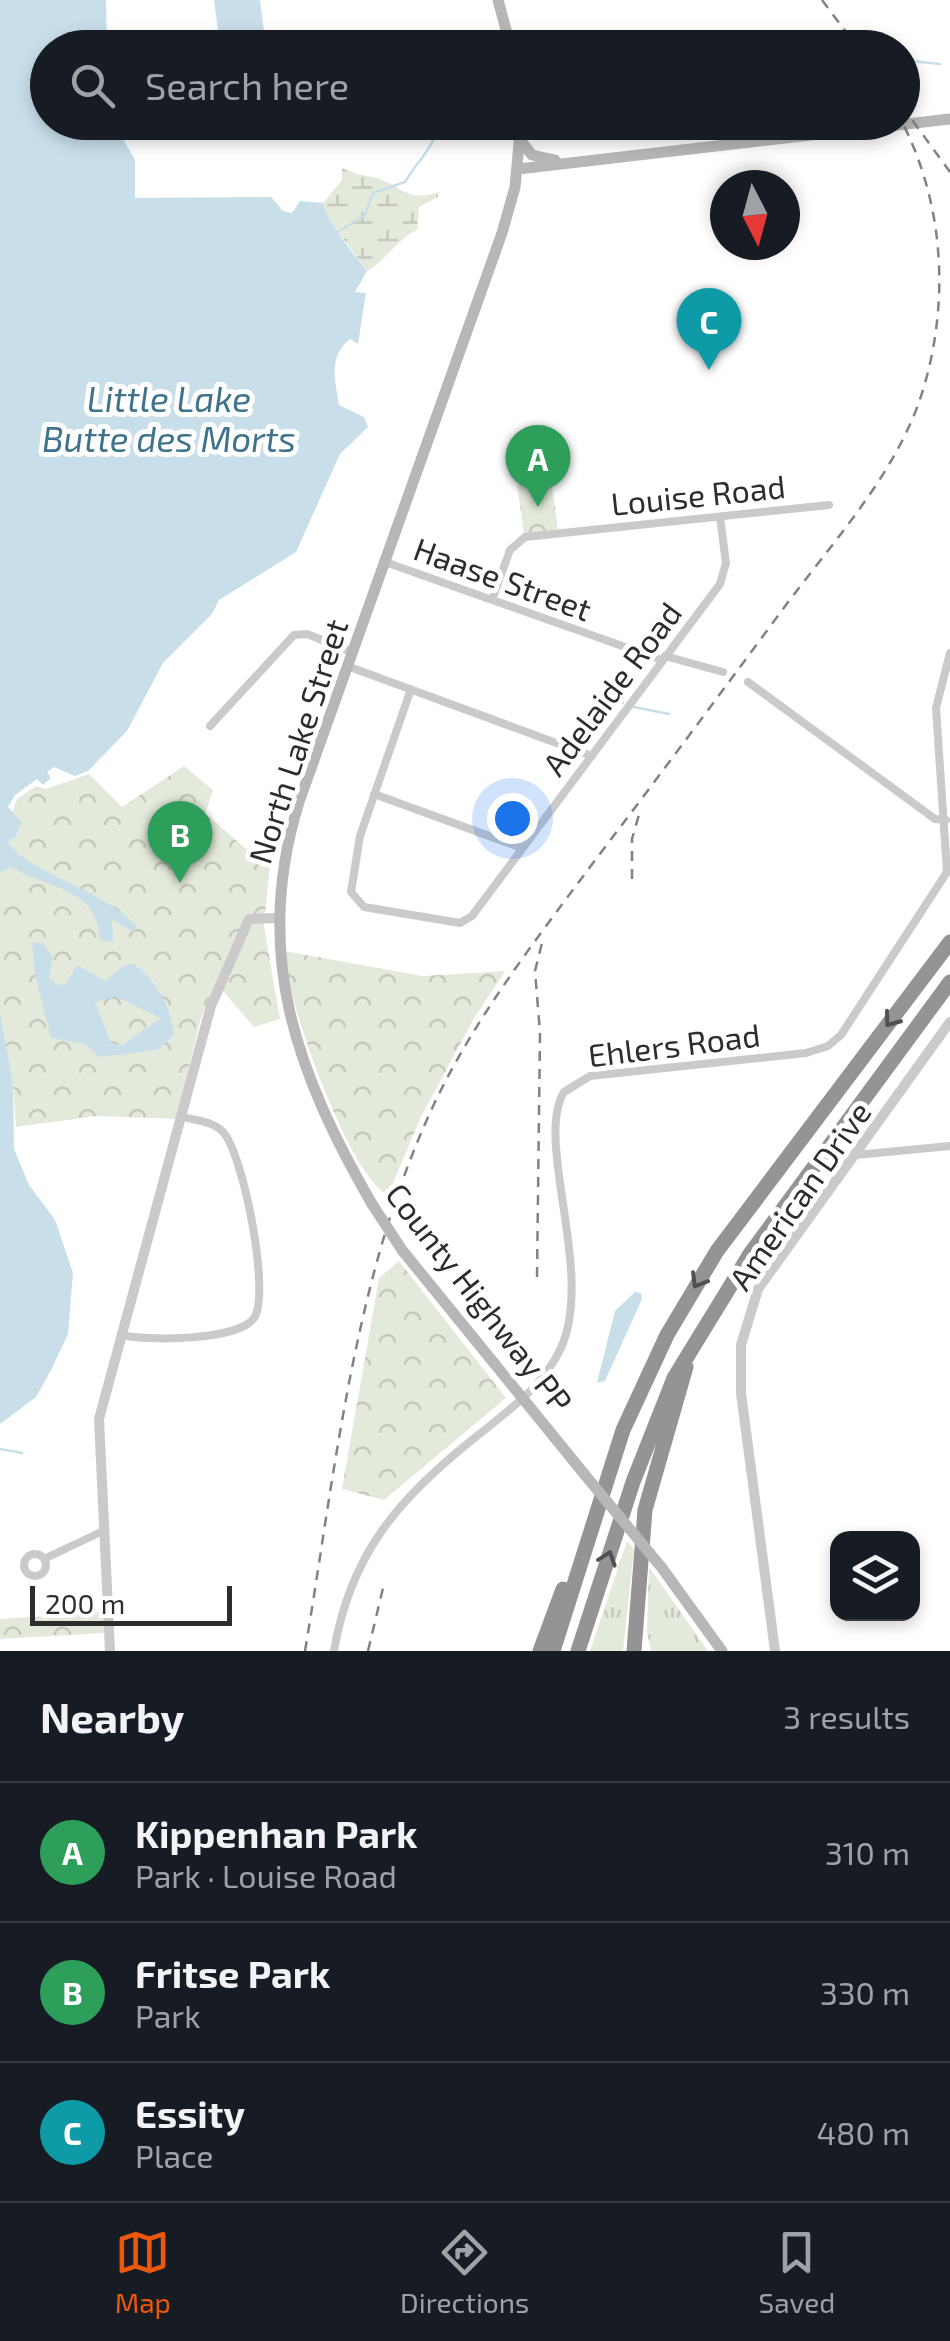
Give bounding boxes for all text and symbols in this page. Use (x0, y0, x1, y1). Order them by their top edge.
search box (30, 30, 920, 140)
icon: search (65, 58, 120, 113)
text: Search here (145, 62, 349, 108)
north arrow (710, 170, 800, 260)
pin: C (676, 288, 742, 370)
water label: Little Lake Butte des Morts (42, 377, 296, 459)
pin: A (506, 424, 570, 507)
street label: Louise Road (609, 466, 787, 522)
street label: Haase Street (409, 528, 597, 628)
street label: Adelaide Road (534, 594, 688, 782)
street label: North Lake Street (240, 614, 354, 868)
your location (487, 793, 538, 844)
pin: B (148, 800, 212, 883)
one-way arrow (886, 1009, 903, 1027)
street label: Ehlers Road (586, 1015, 762, 1073)
street label: American Drive (720, 1094, 878, 1296)
street label: County Highway PP (379, 1175, 581, 1419)
one-way arrow (691, 1270, 710, 1288)
map controls (830, 1531, 920, 1621)
button: layers (830, 1531, 920, 1621)
one-way arrow (597, 1551, 617, 1568)
scale bar (30, 1581, 232, 1626)
text: 200 m (45, 1586, 125, 1620)
text: Nearby (40, 1691, 184, 1741)
text: 3 results (783, 1697, 910, 1735)
text: Kippenhan Park (135, 1810, 417, 1856)
text: A (62, 1833, 83, 1871)
text: 310 m (825, 1833, 910, 1871)
text: Park · Louise Road (135, 1856, 397, 1894)
text: Fritse Park (135, 1950, 330, 1996)
text: B (62, 1973, 83, 2011)
text: 330 m (820, 1973, 910, 2011)
text: Park (135, 1996, 200, 2034)
text: Essity (135, 2090, 245, 2136)
text: C (63, 2113, 82, 2151)
text: 480 m (816, 2113, 910, 2151)
text: Place (135, 2136, 214, 2174)
tab: Map (115, 2225, 171, 2319)
tab: Directions (400, 2225, 529, 2319)
tab: Saved (759, 2225, 835, 2319)

